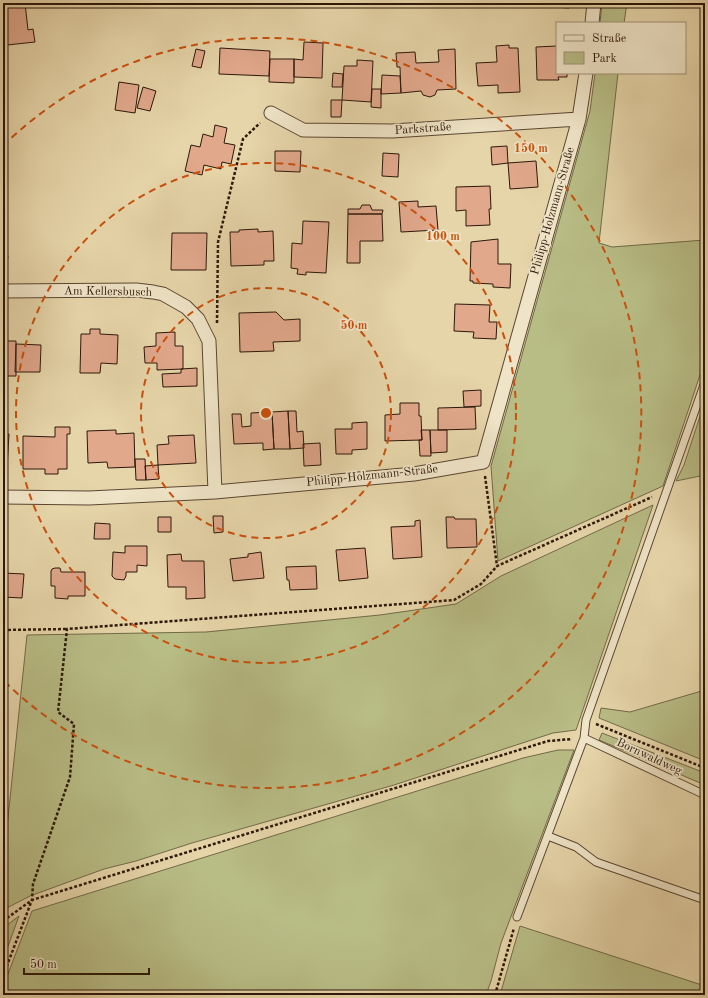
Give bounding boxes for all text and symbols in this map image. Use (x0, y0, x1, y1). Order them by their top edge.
legend (556, 22, 686, 74)
text: Straße (592, 33, 627, 45)
text: Park (592, 53, 617, 65)
street label: Parkstraße (394, 121, 452, 137)
text: 150 m (514, 142, 548, 155)
street label: Philipp-Holzmann-Straße (529, 145, 577, 276)
text: 100 m (426, 231, 460, 243)
street label: Am Kellersbusch (64, 285, 153, 299)
text: 50 m (341, 319, 368, 332)
centre of rings (259, 406, 273, 420)
street label: Philipp-Holzmann-Straße (306, 463, 439, 489)
street label: Bornwaldweg (614, 737, 684, 778)
scale bar (24, 950, 149, 976)
text: 50 m (30, 958, 57, 971)

